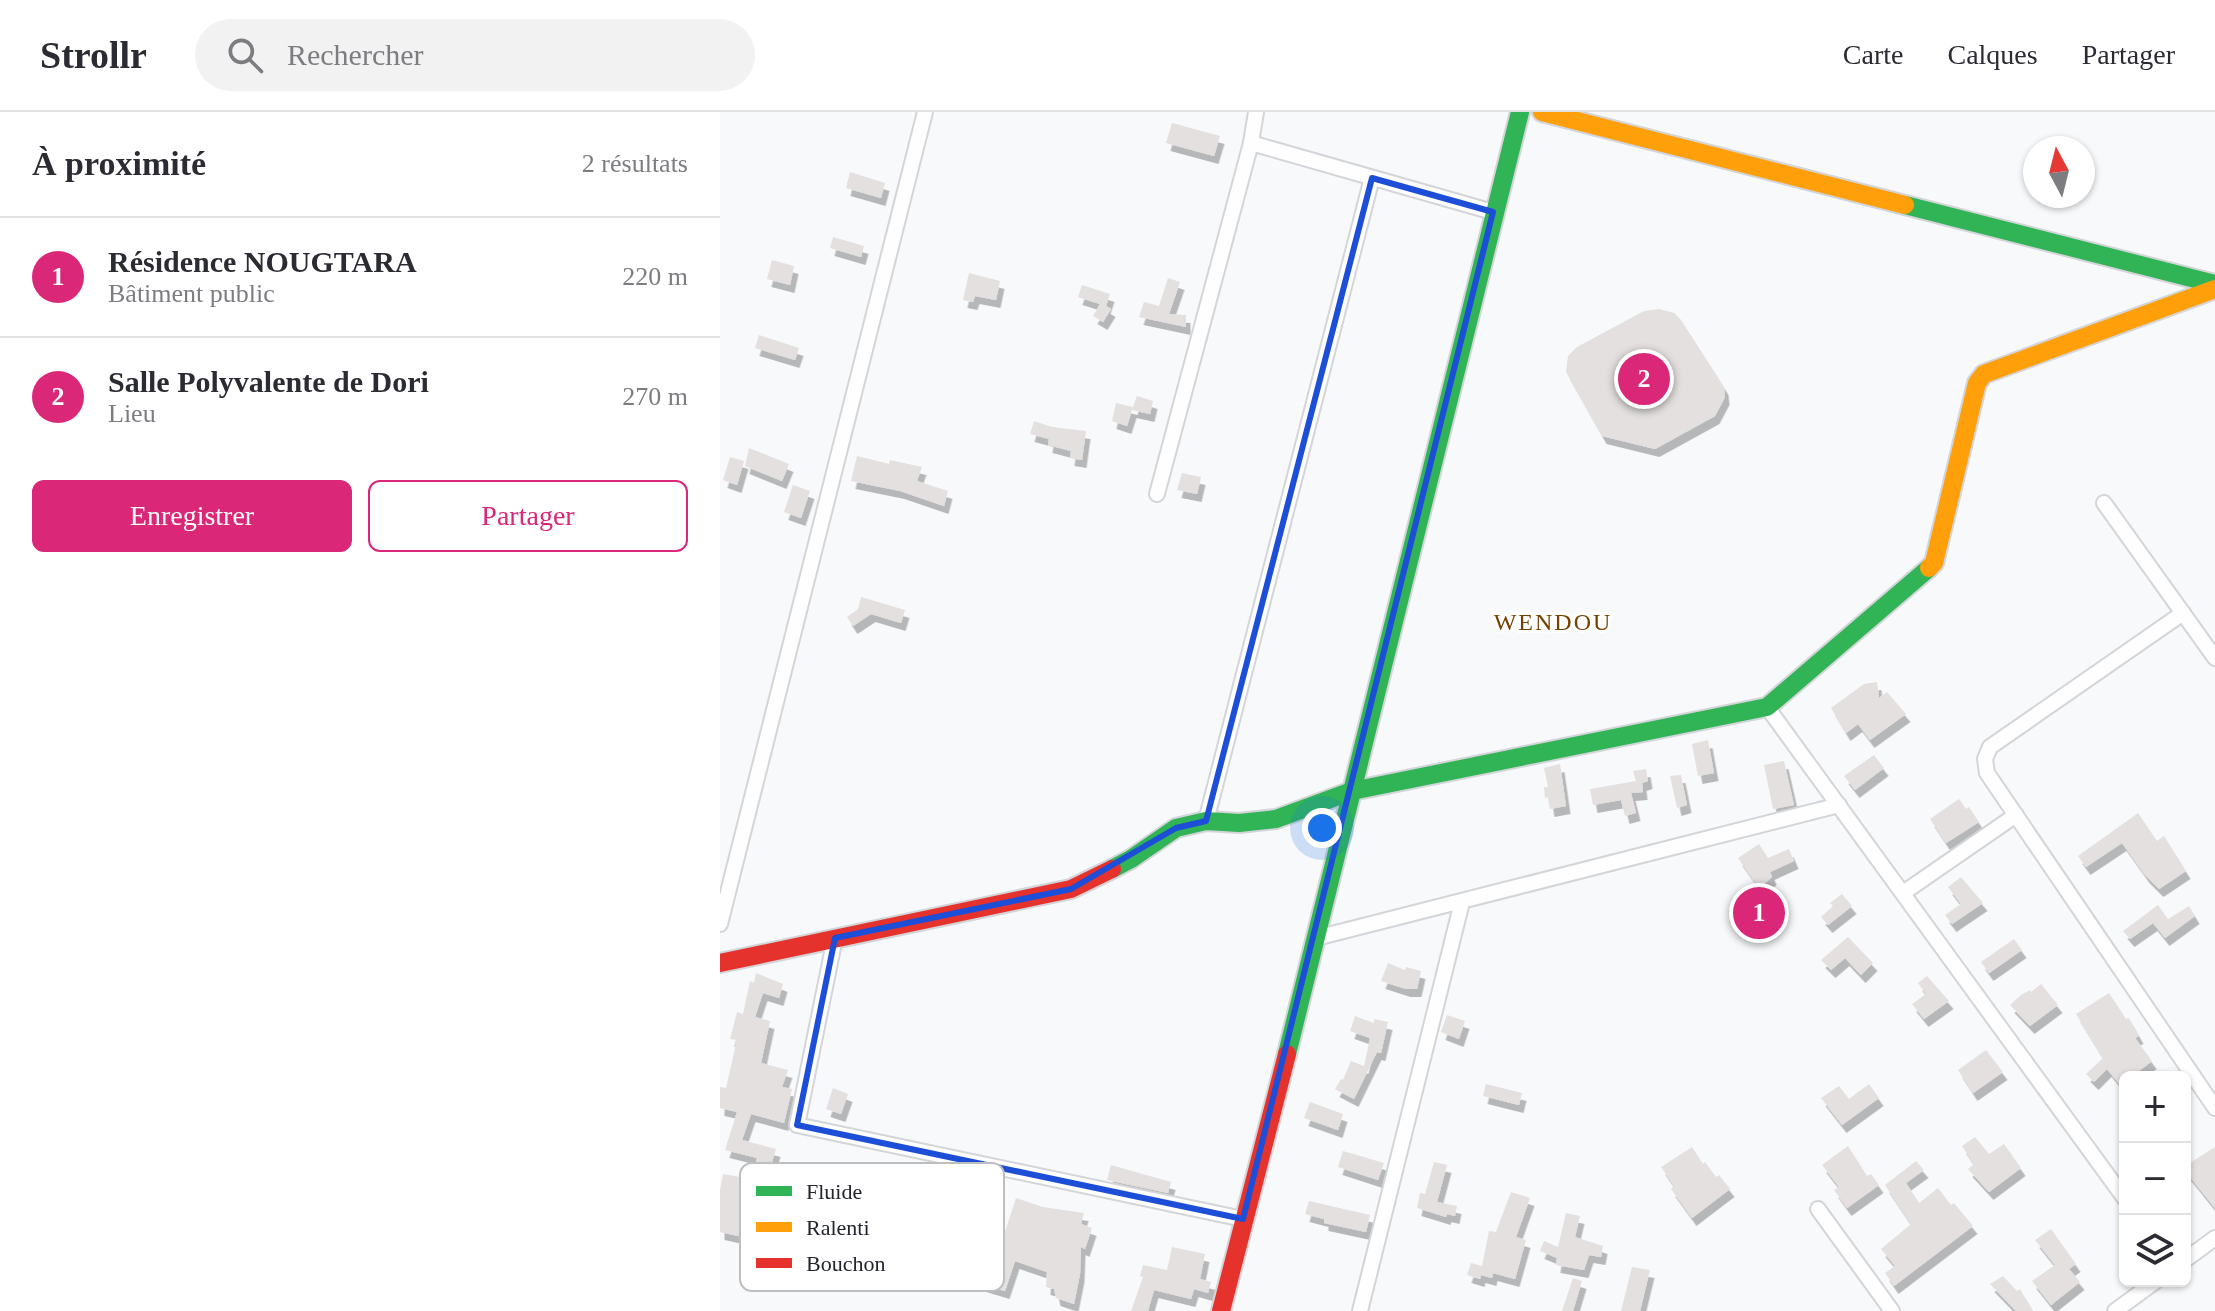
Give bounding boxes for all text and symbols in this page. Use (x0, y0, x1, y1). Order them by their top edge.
search box (195, 19, 755, 91)
icon: search (223, 33, 267, 77)
text: Strollr (40, 34, 147, 76)
text: Rechercher (287, 38, 424, 71)
text: Carte (1843, 39, 1903, 70)
text: Calques (1947, 39, 2038, 70)
text: Partager (2082, 39, 2175, 70)
north arrow (2023, 136, 2095, 208)
text: À proximité (32, 145, 206, 182)
text: 2 résultats (582, 149, 688, 178)
text: Résidence NOUGTARA (108, 245, 417, 278)
text: 1 (52, 262, 65, 291)
text: 220 m (622, 262, 688, 291)
text: Bâtiment public (108, 279, 275, 308)
pin: 2 (1618, 349, 1670, 409)
text: Salle Polyvalente de Dori (108, 365, 429, 398)
text: 2 (52, 382, 65, 411)
text: 270 m (622, 382, 688, 411)
text: Lieu (108, 399, 156, 428)
button: Enregistrer (32, 480, 352, 552)
button: Partager (368, 480, 688, 552)
district label: WENDOU (1494, 609, 1612, 635)
your location (1302, 808, 1342, 848)
pin: 1 (1733, 883, 1785, 943)
map controls (2119, 1071, 2191, 1287)
button: + (2119, 1071, 2191, 1143)
button: − (2119, 1143, 2191, 1215)
legend (740, 1163, 1004, 1291)
text: Fluide (806, 1179, 862, 1204)
text: Ralenti (806, 1215, 870, 1240)
button: layers (2119, 1215, 2191, 1287)
text: Bouchon (806, 1251, 885, 1276)

